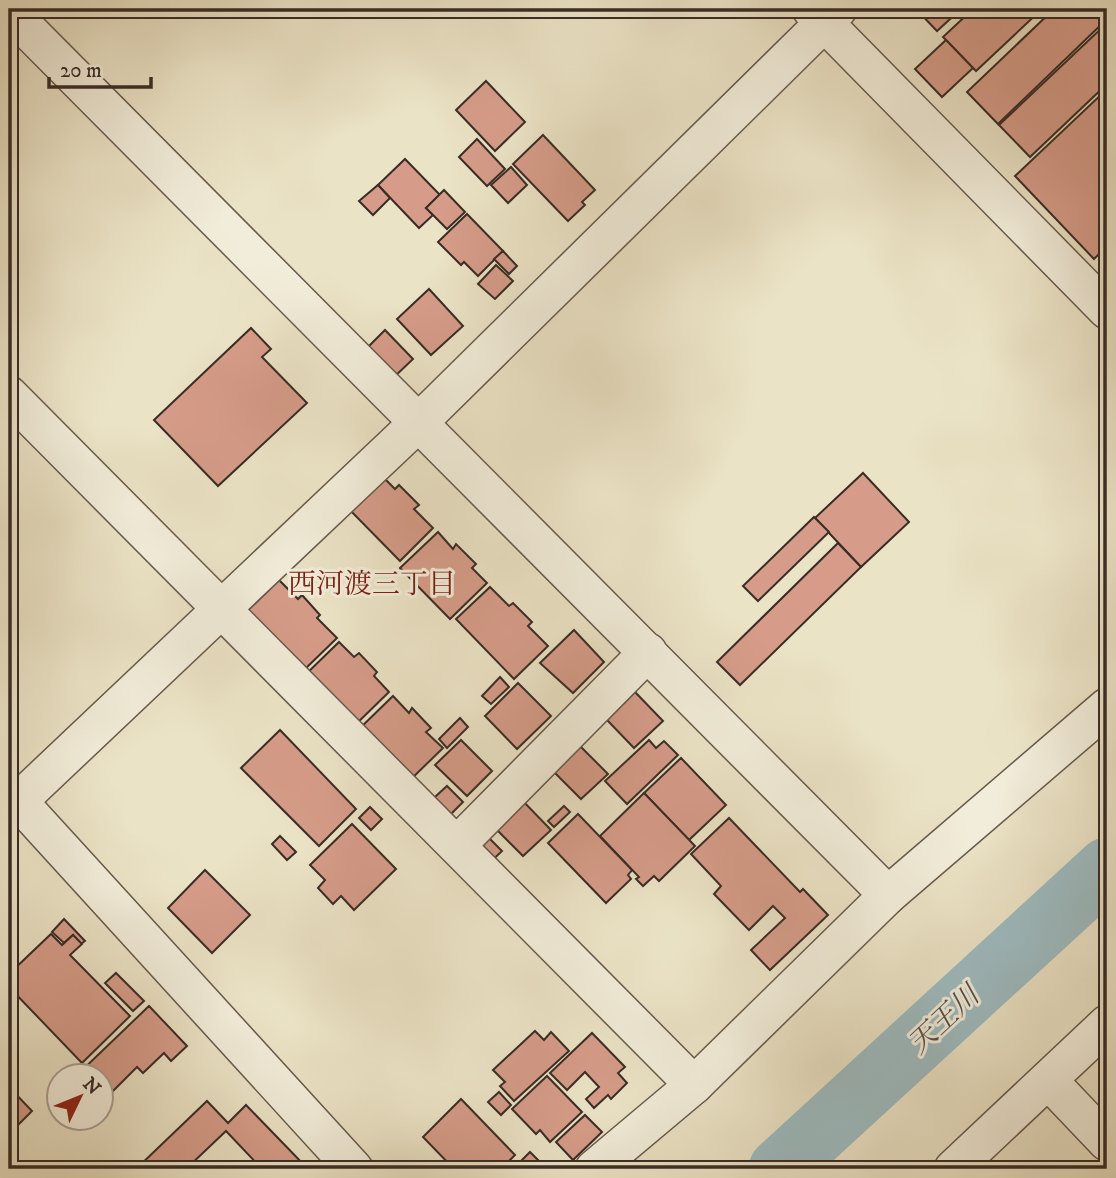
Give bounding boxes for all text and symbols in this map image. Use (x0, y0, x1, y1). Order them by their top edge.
scale bar (49, 46, 150, 90)
text: 20 m (60, 58, 102, 84)
district label: 西河渡三丁目 (288, 567, 456, 602)
water label: 天王川 (901, 977, 989, 1062)
north arrow (46, 1062, 116, 1132)
text: N (78, 1073, 105, 1100)

